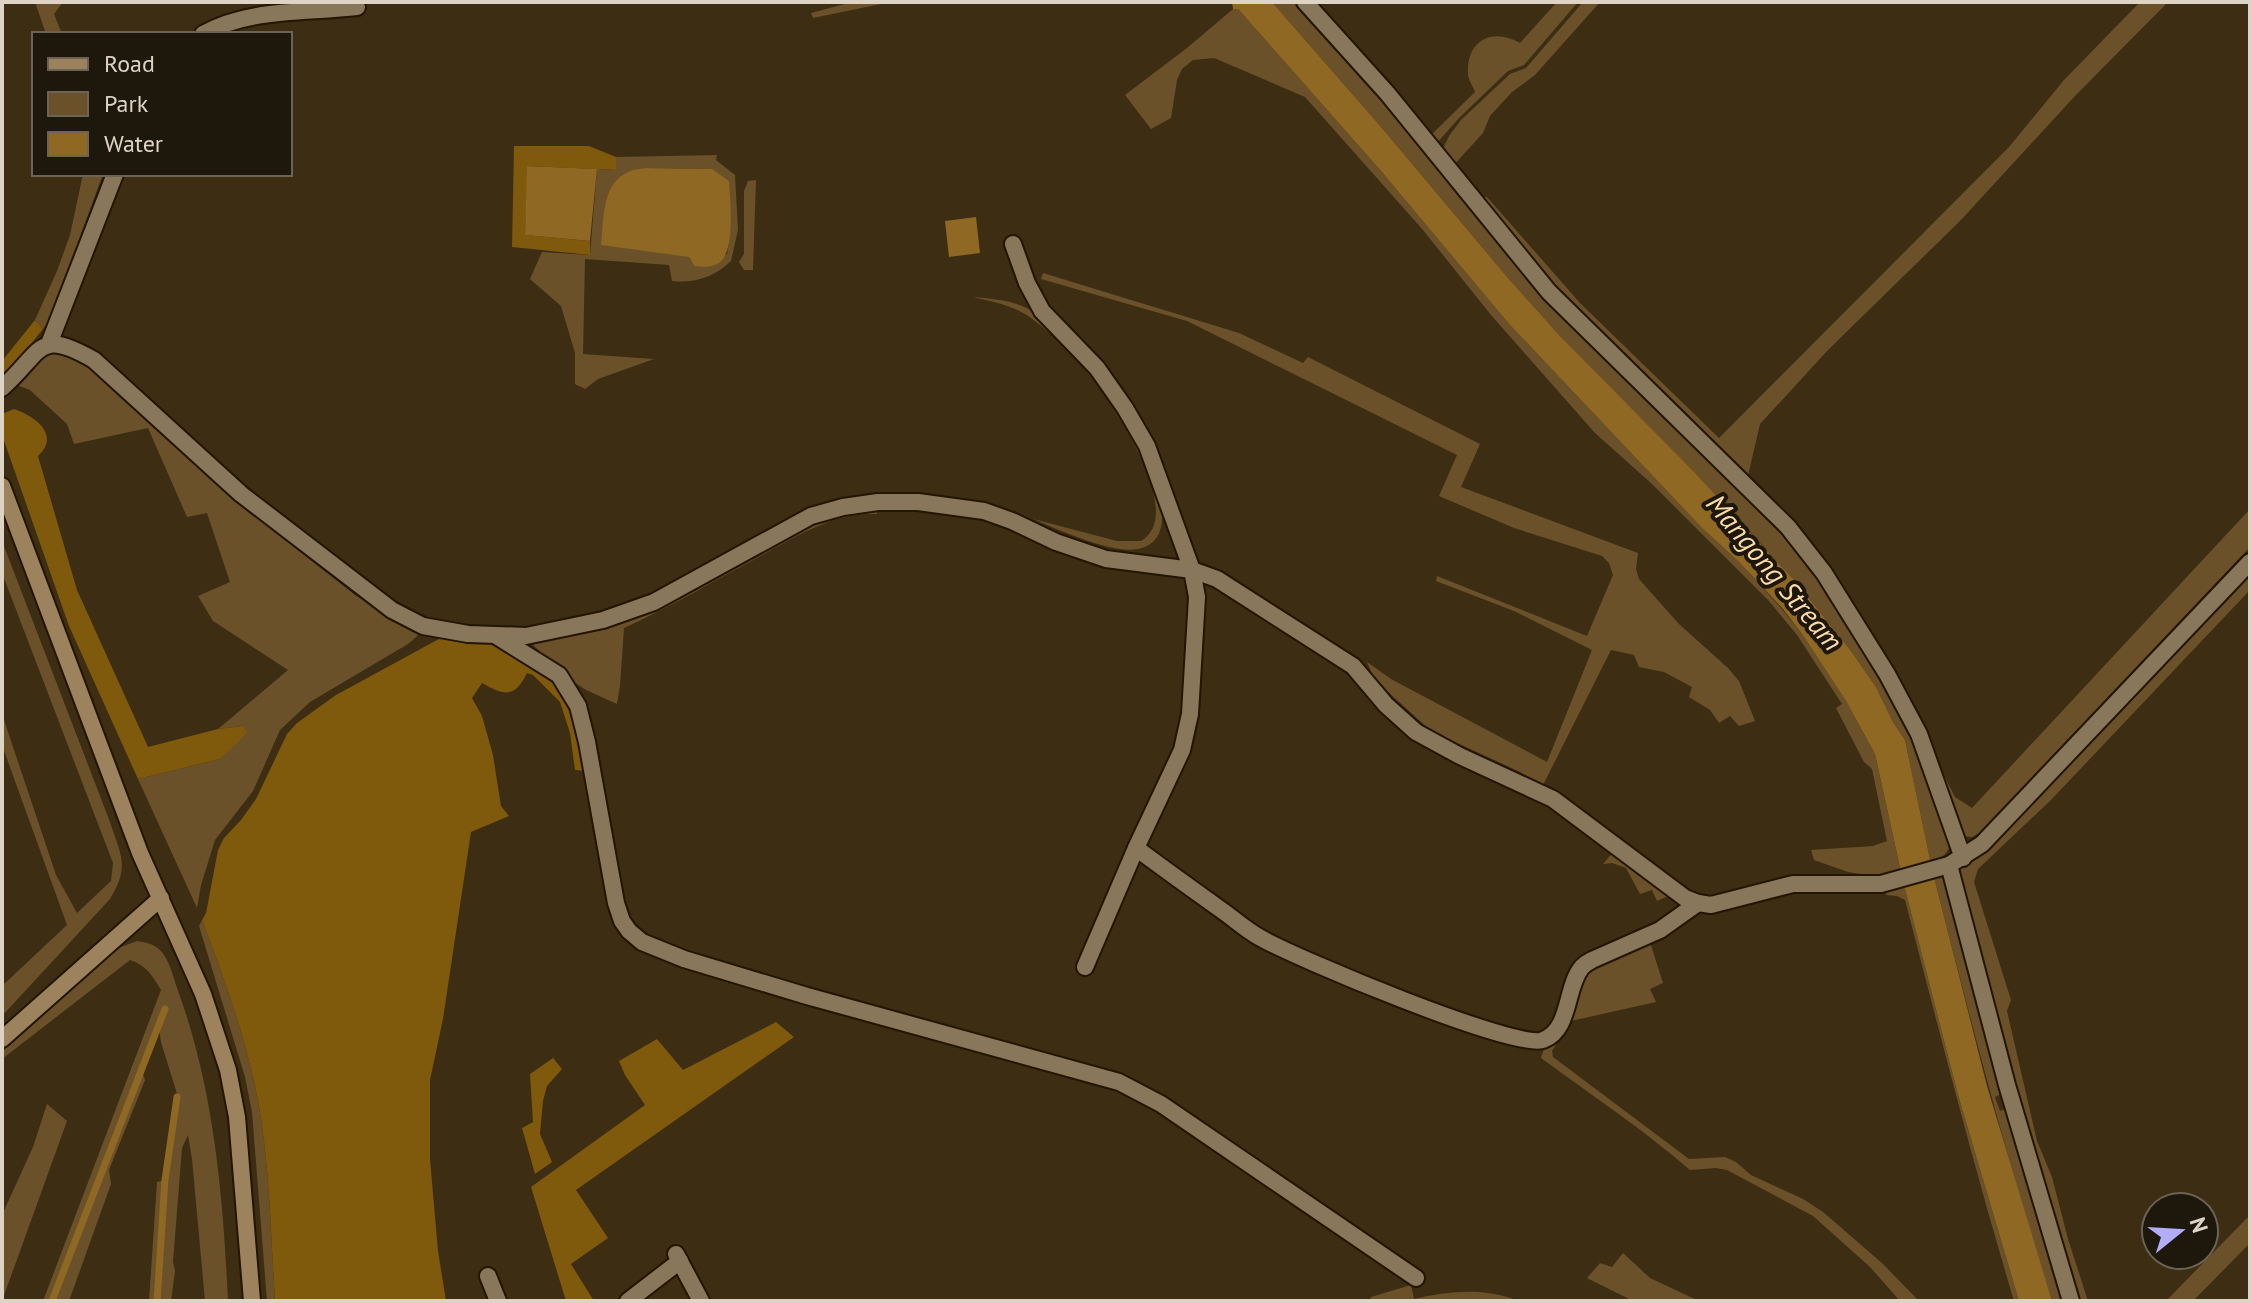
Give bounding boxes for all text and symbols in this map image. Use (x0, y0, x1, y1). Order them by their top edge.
legend (32, 32, 292, 176)
text: Road (104, 48, 155, 79)
text: Park (104, 88, 149, 119)
text: Water (104, 128, 163, 159)
water label: Mangong Stream (1699, 486, 1851, 658)
north arrow (2140, 1191, 2220, 1271)
text: N (2183, 1214, 2215, 1236)

